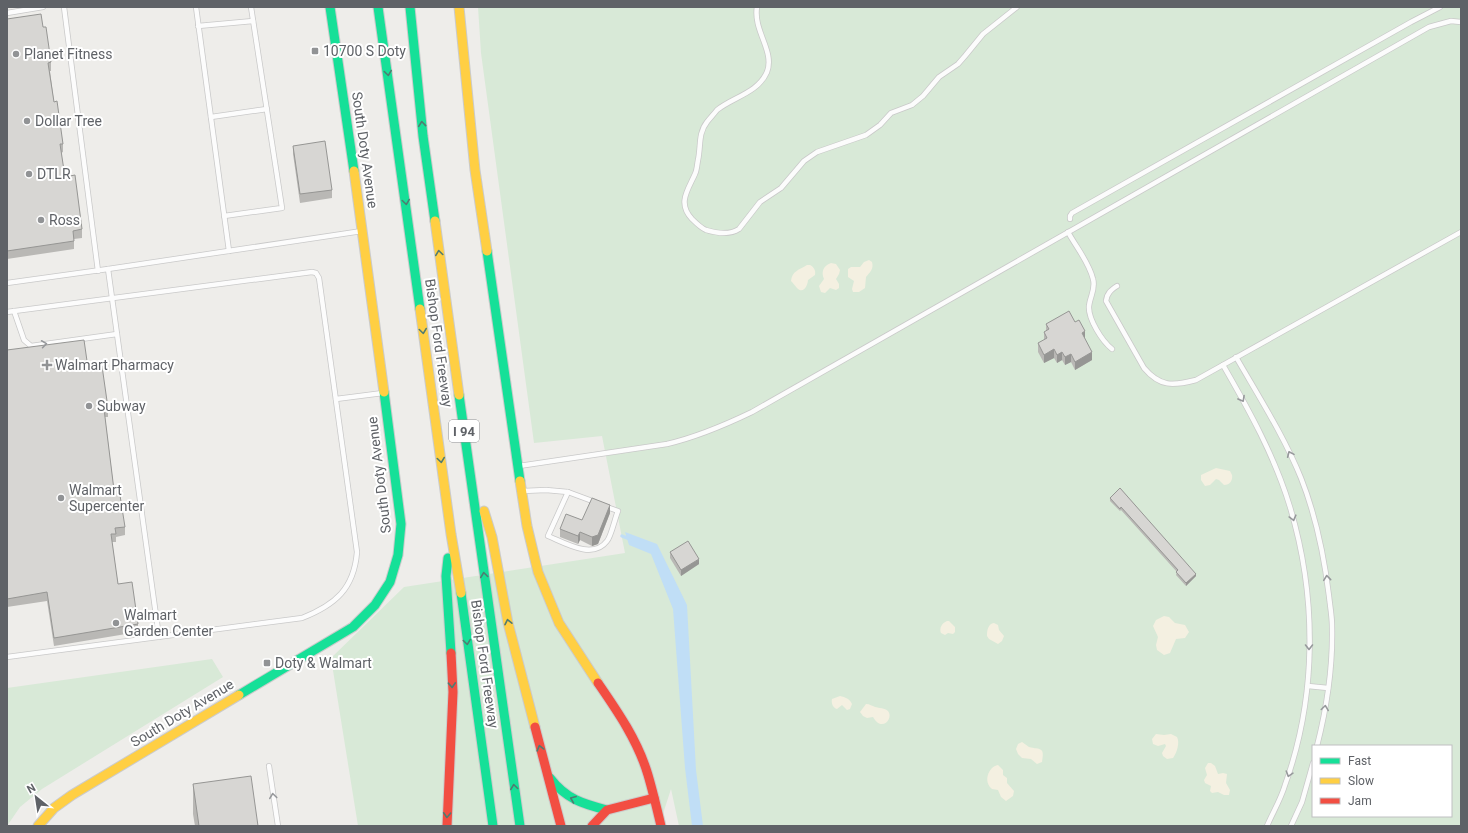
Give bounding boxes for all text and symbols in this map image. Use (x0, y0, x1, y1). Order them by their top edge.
place label: 10700 S Doty (323, 43, 406, 59)
place label: Planet Fitness (24, 46, 112, 62)
marker: 10700 S Doty (310, 46, 320, 56)
marker: Planet Fitness (11, 49, 21, 59)
one-way arrow (383, 70, 392, 76)
street label: South Doty Avenue (349, 91, 381, 209)
place label: Dollar Tree (35, 113, 102, 129)
marker: Dollar Tree (22, 116, 32, 126)
one-way arrow (418, 121, 427, 127)
place label: DTLR (37, 166, 71, 182)
marker: DTLR (24, 169, 34, 179)
one-way arrow (401, 199, 410, 205)
place label: Ross (49, 212, 80, 228)
marker: Ross (36, 215, 46, 225)
one-way arrow (435, 250, 444, 256)
street label: Bishop Ford Freeway (422, 278, 456, 409)
one-way arrow (418, 328, 427, 334)
one-way arrow (41, 340, 47, 349)
place label: Walmart Pharmacy (55, 357, 174, 373)
marker: Walmart Pharmacy (42, 360, 52, 370)
one-way arrow (1238, 395, 1245, 402)
place label: Subway (97, 398, 146, 414)
marker: Subway (84, 401, 94, 411)
street label: South Doty Avenue (364, 416, 394, 534)
road number: I 94 (449, 420, 479, 442)
one-way arrow (1287, 451, 1295, 459)
one-way arrow (436, 457, 445, 463)
place label: Walmart Supercenter (69, 482, 144, 514)
marker: Walmart Supercenter (56, 493, 66, 503)
one-way arrow (1288, 514, 1297, 521)
one-way arrow (480, 572, 489, 579)
one-way arrow (1323, 575, 1332, 581)
street label: Bishop Ford Freeway (468, 599, 502, 730)
place label: Walmart Garden Center (124, 607, 214, 639)
marker: Walmart Garden Center (111, 618, 121, 628)
one-way arrow (505, 618, 513, 625)
one-way arrow (462, 639, 471, 645)
one-way arrow (1305, 644, 1314, 650)
place label: Doty & Walmart (275, 655, 372, 671)
marker: Doty & Walmart (262, 658, 272, 668)
street label: South Doty Avenue (128, 676, 236, 750)
one-way arrow (448, 682, 456, 688)
one-way arrow (1320, 705, 1329, 711)
one-way arrow (537, 744, 545, 751)
legend (1312, 745, 1452, 817)
text: Fast (1348, 754, 1371, 768)
one-way arrow (1285, 771, 1294, 778)
text: Slow (1348, 774, 1374, 788)
north arrow (16, 777, 56, 817)
text: N (25, 781, 38, 796)
one-way arrow (510, 784, 519, 790)
one-way arrow (269, 793, 278, 799)
text: Jam (1348, 794, 1372, 808)
one-way arrow (569, 796, 577, 804)
one-way arrow (443, 812, 452, 818)

